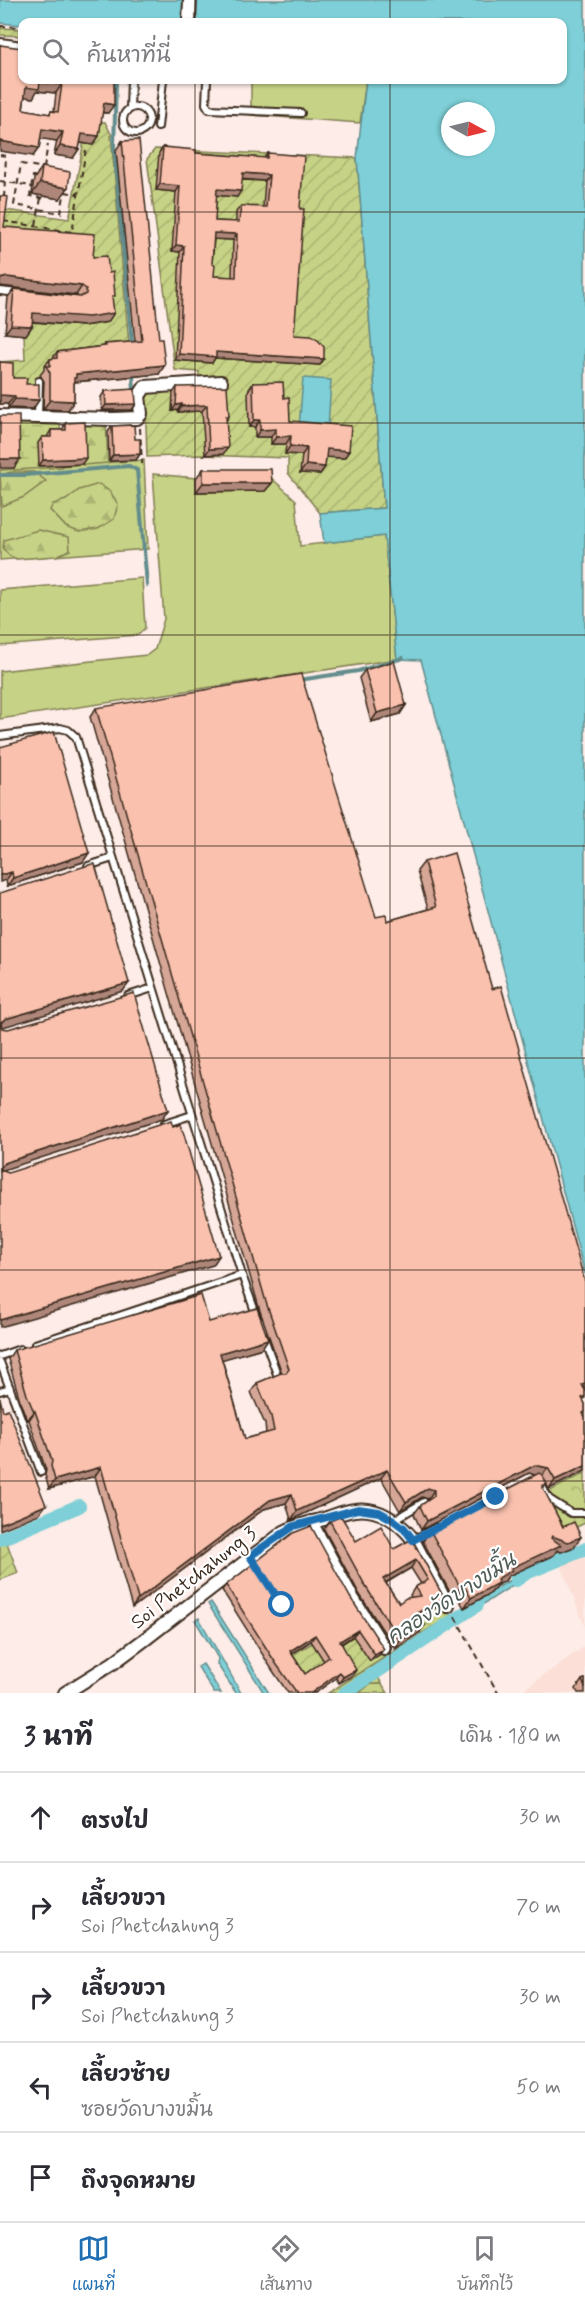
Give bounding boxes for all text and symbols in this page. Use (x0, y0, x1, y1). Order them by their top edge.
search box (18, 18, 567, 84)
icon: search (39, 35, 72, 68)
text: ค้นหาที่นี่ (87, 42, 171, 70)
north arrow (441, 102, 495, 156)
route end (482, 1483, 508, 1509)
street label: Soi Phetchahung 3 (125, 1521, 263, 1637)
water label: คลองวัดบางขมิ้น (378, 1541, 522, 1651)
route start (268, 1591, 294, 1617)
text: 3 นาที (24, 1721, 93, 1755)
text: เดิน · 180 m (459, 1723, 561, 1750)
icon: ahead (24, 1801, 57, 1834)
text: 30 m (519, 1804, 561, 1831)
text: ตรงไป (81, 1808, 149, 1836)
text: เลี้ยวขวา (81, 1885, 165, 1913)
icon: right (24, 1891, 57, 1924)
text: 70 m (516, 1894, 561, 1921)
text: Soi Phetchahung 3 (81, 1913, 234, 1940)
text: เลี้ยวขวา (81, 1975, 165, 2003)
icon: right (24, 1981, 57, 2014)
text: 30 m (519, 1984, 561, 2011)
text: Soi Phetchahung 3 (81, 2003, 234, 2030)
text: เลี้ยวซ้าย (81, 2061, 171, 2089)
icon: left (24, 2071, 57, 2104)
text: 50 m (516, 2074, 561, 2101)
text: ซอยวัดบางขมิ้น (81, 2097, 213, 2124)
icon: arrive (24, 2161, 57, 2194)
text: ถึงจุดหมาย (81, 2168, 196, 2196)
tab: แผนที่ (72, 2232, 115, 2296)
tab: เส้นทาง (259, 2232, 312, 2296)
tab: บันทึกไว้ (457, 2232, 513, 2296)

